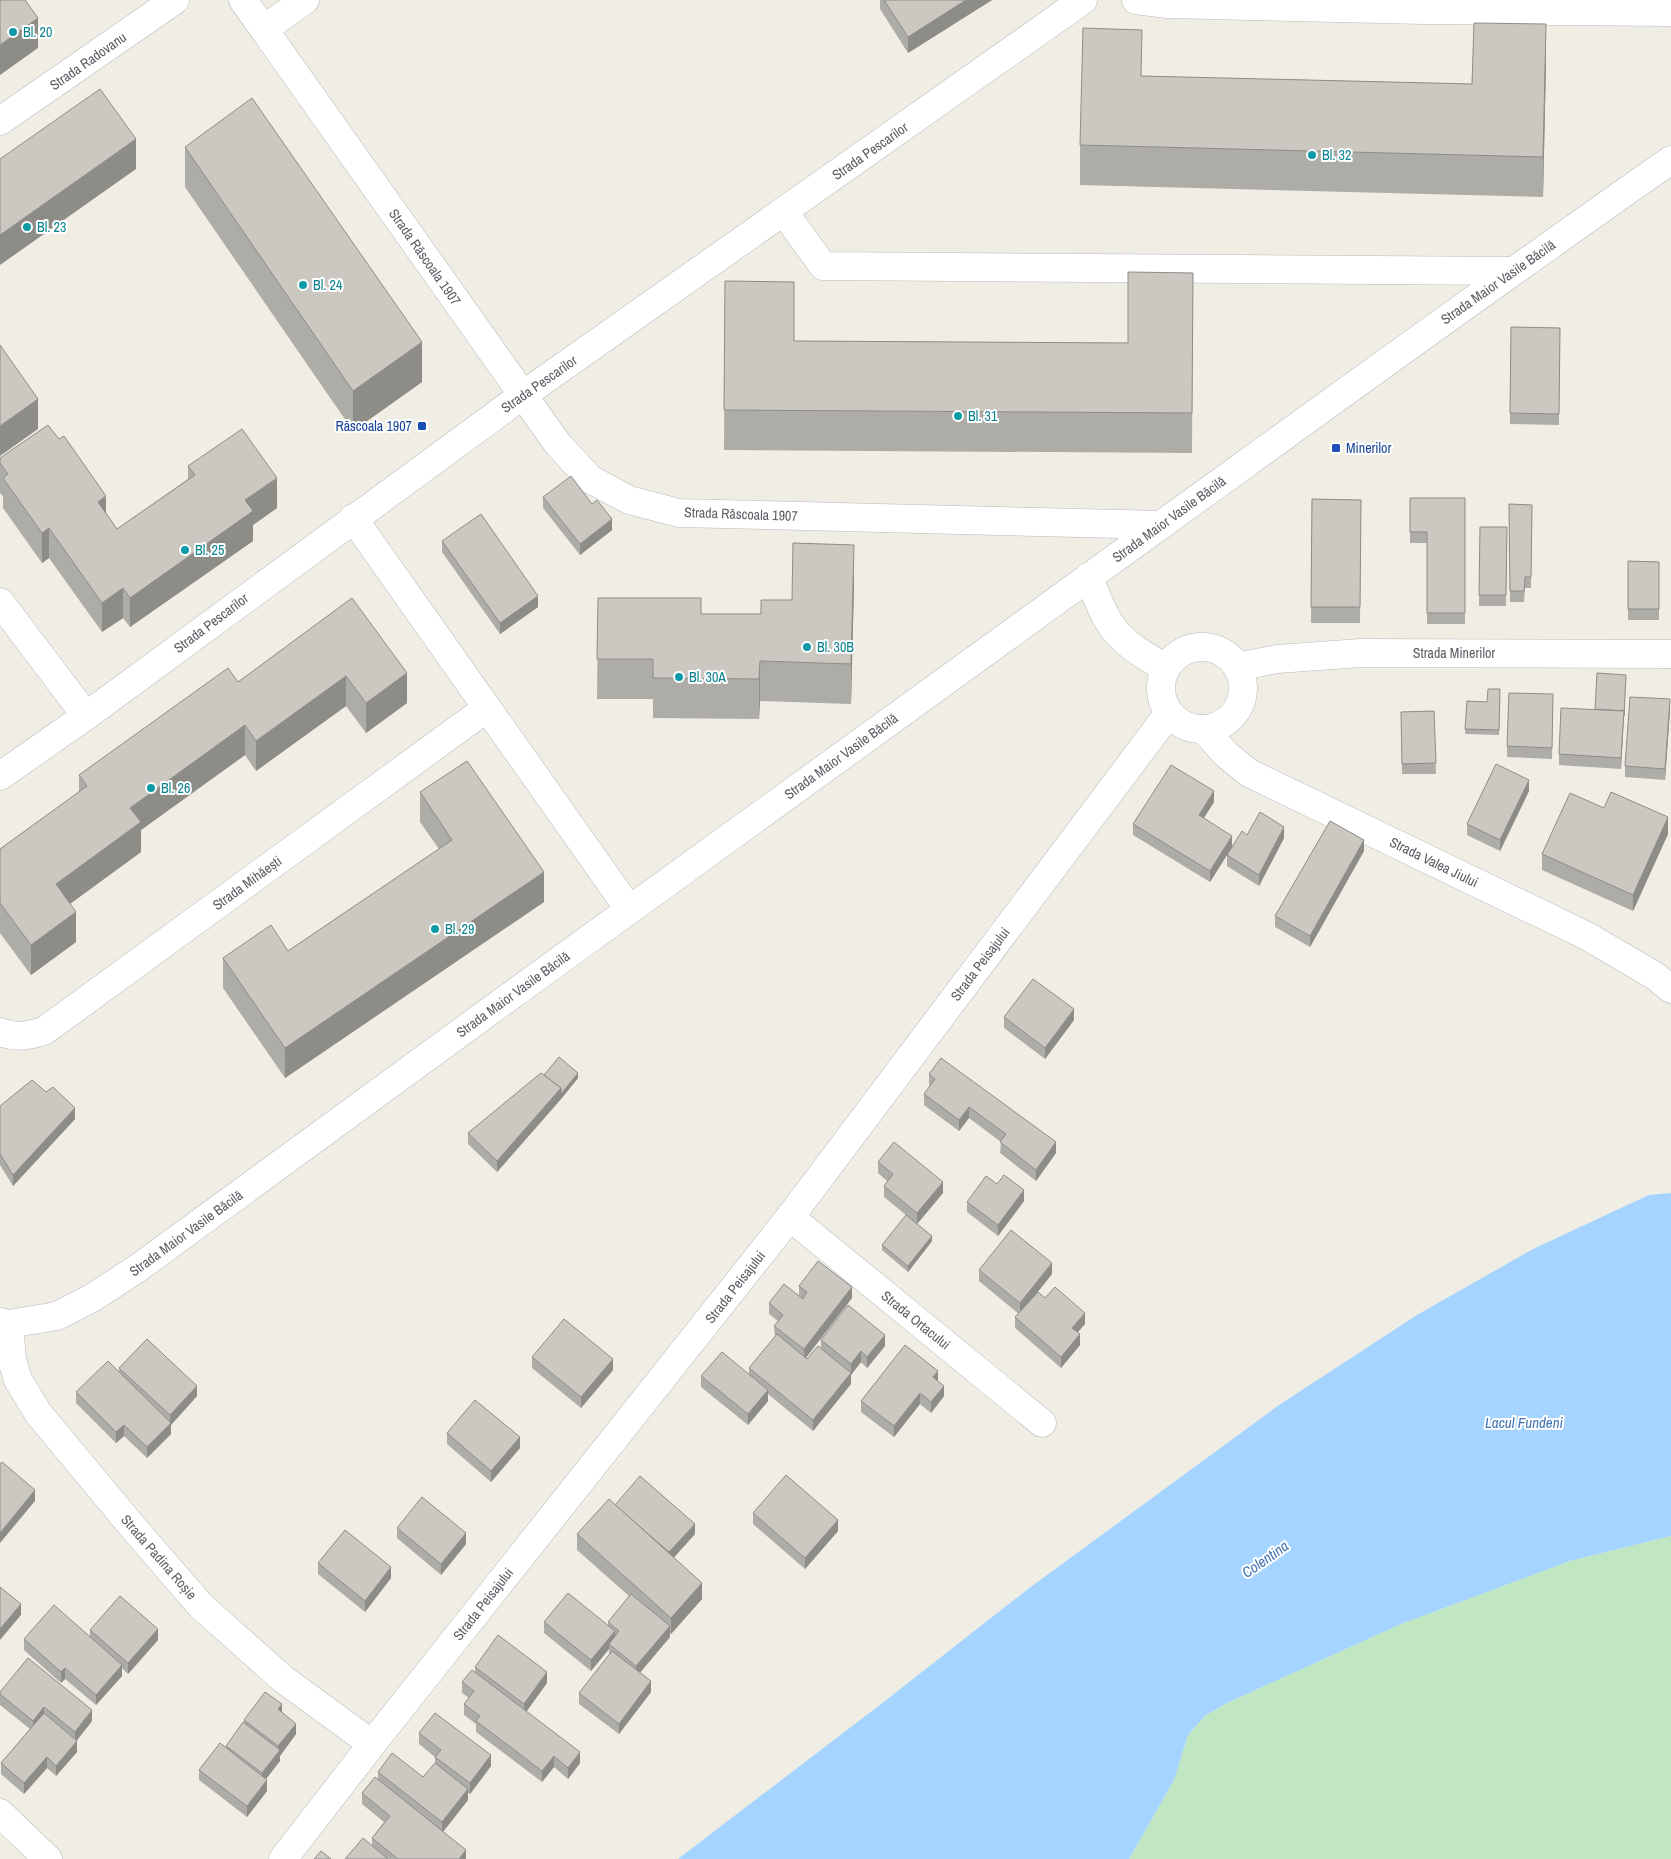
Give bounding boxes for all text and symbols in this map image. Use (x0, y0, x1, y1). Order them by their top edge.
place label: Bl. 20 (23, 23, 52, 41)
marker: Bl. 20 (7, 26, 19, 38)
street label: Strada Radovanu (46, 28, 130, 94)
street label: Strada Pescarilor (829, 118, 912, 184)
place label: Bl. 32 (1322, 146, 1351, 164)
marker: Bl. 32 (1306, 149, 1318, 161)
street label: Strada Răscoala 1907 (385, 205, 465, 309)
place label: Bl. 23 (37, 218, 66, 236)
marker: Bl. 23 (21, 221, 33, 233)
street label: Strada Maior Vasile Băcilă (1437, 235, 1559, 328)
place label: Bl. 24 (313, 276, 343, 294)
marker: Bl. 24 (297, 279, 309, 291)
street label: Strada Pescarilor (498, 351, 581, 417)
place label: Bl. 31 (968, 407, 998, 425)
marker: Bl. 31 (952, 410, 964, 422)
place label: Răscoala 1907 (335, 417, 412, 435)
marker: Răscoala 1907 (416, 420, 428, 432)
place label: Minerilor (1346, 439, 1391, 457)
marker: Minerilor (1330, 442, 1342, 454)
street label: Strada Maior Vasile Băcilă (1109, 471, 1230, 566)
street label: Strada Răscoala 1907 (684, 503, 798, 525)
place label: Bl. 25 (195, 541, 224, 559)
marker: Bl. 25 (179, 544, 191, 556)
street label: Strada Pescarilor (170, 589, 252, 657)
place label: Bl. 30B (817, 638, 854, 656)
marker: Bl. 30B (801, 641, 813, 653)
street label: Strada Minerilor (1413, 644, 1495, 662)
place label: Bl. 30A (689, 668, 726, 686)
marker: Bl. 30A (673, 671, 685, 683)
street label: Strada Maior Vasile Băcilă (781, 708, 902, 803)
place label: Bl. 26 (161, 779, 190, 797)
marker: Bl. 26 (145, 782, 157, 794)
street label: Strada Valea Jiului (1387, 833, 1481, 891)
street label: Strada Mihăești (209, 852, 285, 914)
place label: Bl. 29 (445, 920, 474, 938)
marker: Bl. 29 (429, 923, 441, 935)
street label: Strada Peisajului (947, 924, 1013, 1004)
street label: Strada Maior Vasile Băcilă (453, 946, 574, 1041)
street label: Strada Maior Vasile Băcilă (126, 1185, 247, 1280)
street label: Strada Peisajului (701, 1247, 769, 1327)
street label: Strada Ortacului (878, 1287, 954, 1353)
water label: Lacul Fundeni (1485, 1412, 1564, 1433)
street label: Strada Padina Roșie (117, 1511, 201, 1603)
water label: Colentina (1237, 1535, 1293, 1583)
street label: Strada Peisajului (449, 1564, 517, 1644)

